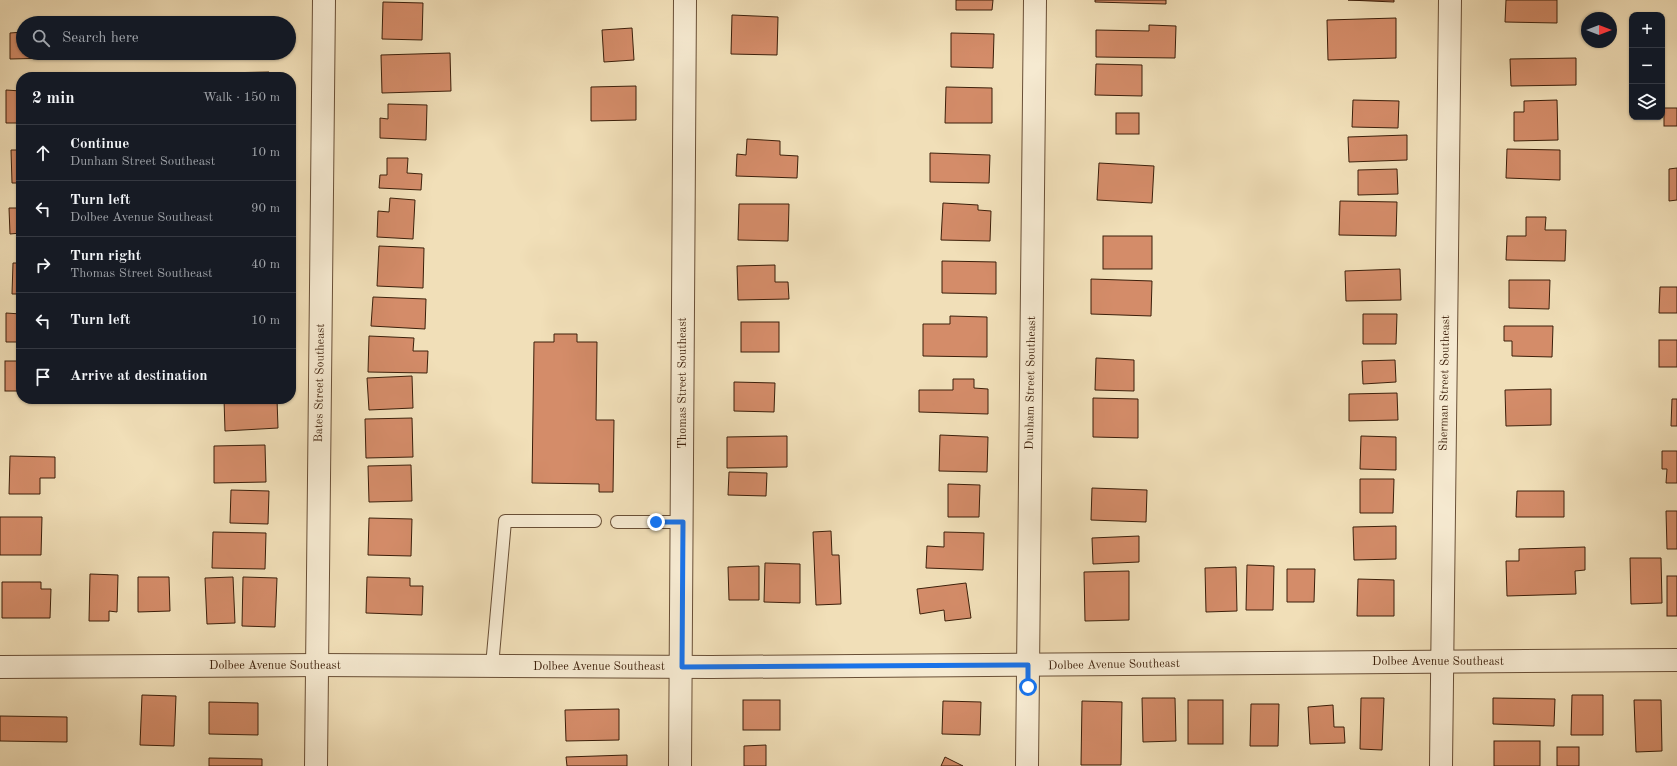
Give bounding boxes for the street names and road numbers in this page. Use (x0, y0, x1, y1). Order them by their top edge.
street label: Sherman Street Southeast (1438, 315, 1452, 451)
street label: Dunham Street Southeast (1024, 316, 1038, 450)
street label: Thomas Street Southeast (677, 317, 689, 449)
street label: Bates Street Southeast (313, 323, 327, 443)
street label: Dolbee Avenue Southeast (1372, 656, 1504, 668)
street label: Dolbee Avenue Southeast (1048, 658, 1180, 672)
street label: Dolbee Avenue Southeast (209, 660, 341, 672)
street label: Dolbee Avenue Southeast (533, 661, 665, 673)

